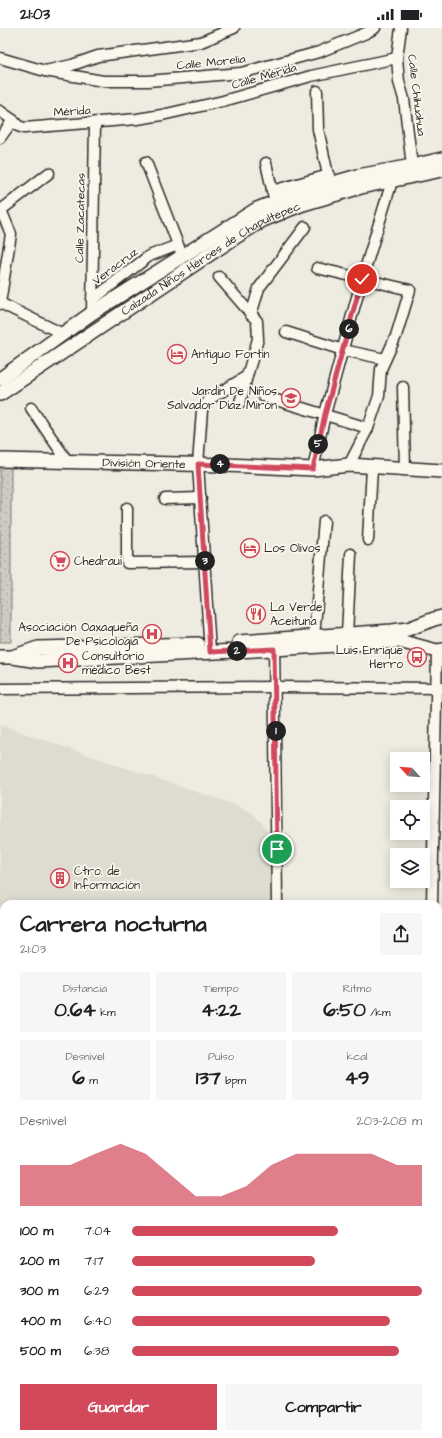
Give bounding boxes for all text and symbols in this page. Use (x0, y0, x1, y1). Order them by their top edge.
text: 21:03 (20, 4, 50, 25)
street label: Calle Morelia (176, 50, 246, 75)
street label: Calle Chihuahua (403, 53, 430, 137)
street label: Calle Mérida (230, 59, 299, 94)
street label: Mérida (53, 102, 91, 121)
street label: Calle Zacatecas (71, 173, 90, 263)
street label: Calzada Niños Héroes de Chapultepec (118, 198, 303, 320)
street label: Veracruz (89, 244, 142, 289)
pin (345, 262, 379, 296)
icon: check (351, 268, 373, 290)
pin: 6 (339, 319, 359, 339)
text: 6 (346, 321, 352, 336)
hotel icon: Antiguo Fortin (166, 343, 188, 365)
place label: Antiguo Fortin (191, 346, 270, 364)
place label: Jardin De Niños Salvador Díaz Mirón (167, 383, 277, 414)
school or university icon: Jardin De Niños Salvador Díaz Mirón (280, 387, 302, 409)
pin: 5 (308, 434, 328, 454)
text: 5 (314, 436, 322, 451)
street label: División Oriente (102, 454, 186, 473)
pin: 4 (210, 454, 230, 474)
text: 4 (216, 456, 224, 471)
hotel icon: Los Olivos (239, 537, 261, 559)
place label: Los Olivos (264, 540, 321, 557)
supermarket icon: Chedraui (49, 550, 71, 572)
pin: 3 (195, 551, 215, 571)
place label: Chedraui (74, 553, 122, 570)
text: 3 (202, 553, 208, 568)
place label: La Verde Aceituna (270, 599, 323, 630)
restaurant icon: La Verde Aceituna (245, 603, 267, 625)
place label: Asociación Oaxaqueña De Psicología (18, 619, 138, 651)
hospital icon: Asociación Oaxaqueña De Psicología (141, 623, 163, 645)
pin: 2 (227, 641, 247, 661)
place label: Luis Enrique Herro (336, 642, 404, 673)
text: 2 (234, 643, 240, 658)
bus stop icon: Luis Enrique Herro (406, 646, 428, 668)
place label: Consultorio médico Best (82, 648, 151, 679)
hospital icon: Consultorio médico Best (57, 652, 79, 674)
pin: 1 (266, 721, 286, 741)
text: 1 (275, 723, 277, 738)
north arrow (390, 752, 430, 792)
map controls (390, 752, 430, 888)
button: locate (390, 800, 430, 840)
pin (260, 832, 294, 866)
icon: arrive (266, 838, 288, 860)
button: layers (390, 848, 430, 888)
place label: Ctro. de Información (74, 863, 140, 894)
building icon: Ctro. de Información (49, 867, 71, 889)
text: Carrera nocturna (20, 909, 207, 940)
button: share (380, 913, 422, 955)
text: 21:03 (20, 940, 46, 958)
text: Distancia (63, 981, 107, 996)
text: Tiempo (203, 981, 239, 996)
text: Ritmo (343, 981, 371, 996)
text: 0.64 (54, 996, 96, 1024)
text: 4:22 (201, 996, 241, 1024)
text: 6:50 (323, 996, 366, 1024)
text: km (96, 1005, 116, 1020)
text: /km (366, 1005, 391, 1020)
text: Desnivel (65, 1049, 105, 1064)
text: Pulso (208, 1049, 234, 1064)
text: kcal (346, 1049, 368, 1064)
text: 6 (72, 1064, 85, 1092)
text: 137 (196, 1064, 221, 1092)
text: 49 (345, 1064, 370, 1092)
text: m (85, 1073, 98, 1088)
text: bpm (221, 1073, 246, 1088)
text: Desnivel (20, 1112, 66, 1130)
text: 203–208 m (356, 1112, 422, 1130)
text: 100 m (20, 1222, 53, 1240)
text: 7:04 (84, 1222, 111, 1240)
text: 200 m (20, 1252, 59, 1270)
text: 7:17 (84, 1252, 104, 1270)
text: 300 m (20, 1282, 58, 1300)
text: 6:29 (84, 1282, 109, 1300)
text: 400 m (20, 1312, 61, 1330)
text: 6:40 (84, 1312, 111, 1330)
text: 500 m (20, 1342, 61, 1360)
text: 6:38 (84, 1342, 109, 1360)
button: Guardar (20, 1384, 217, 1430)
button: Compartir (225, 1384, 422, 1430)

